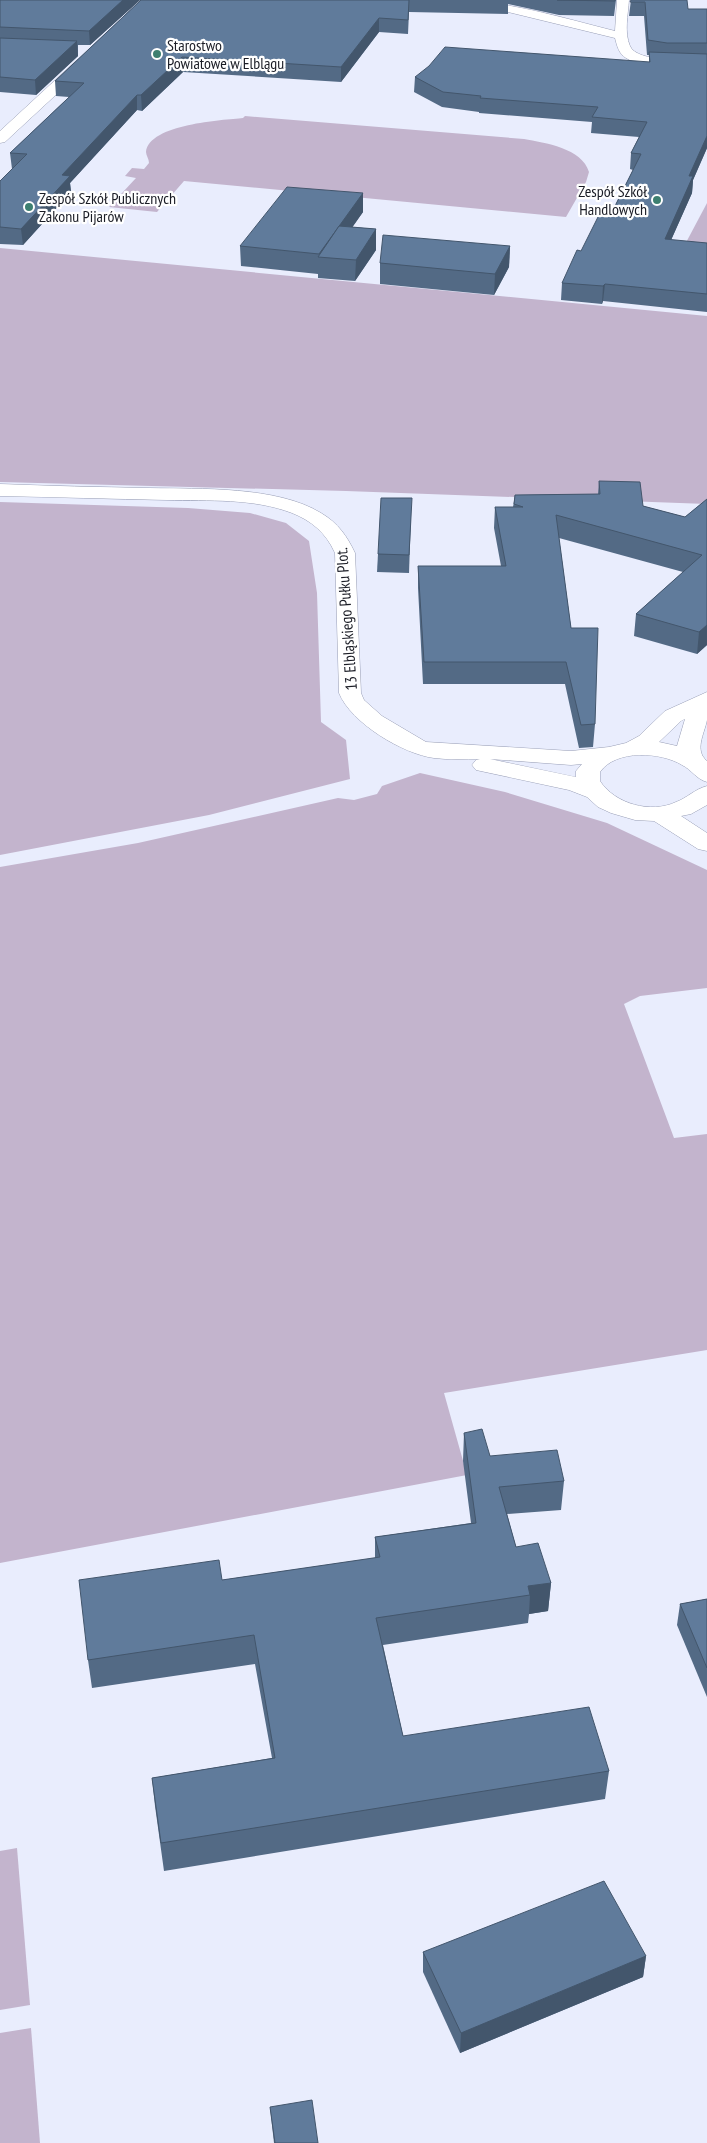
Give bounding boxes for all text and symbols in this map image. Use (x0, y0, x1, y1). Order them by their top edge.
place label: Starostwo Powiatowe w Elblągu (167, 35, 284, 73)
marker: Starostwo Powiatowe w Elblągu (151, 48, 163, 60)
place label: Zespół Szkół Handlowych (578, 181, 647, 219)
place label: Zespół Szkół Publicznych Zakonu Pijarów (39, 188, 176, 226)
marker: Zespół Szkół Handlowych (651, 194, 663, 206)
marker: Zespół Szkół Publicznych Zakonu Pijarów (23, 201, 35, 213)
street label: 13 Elbląskiego Pułku Plot. (331, 547, 361, 691)

